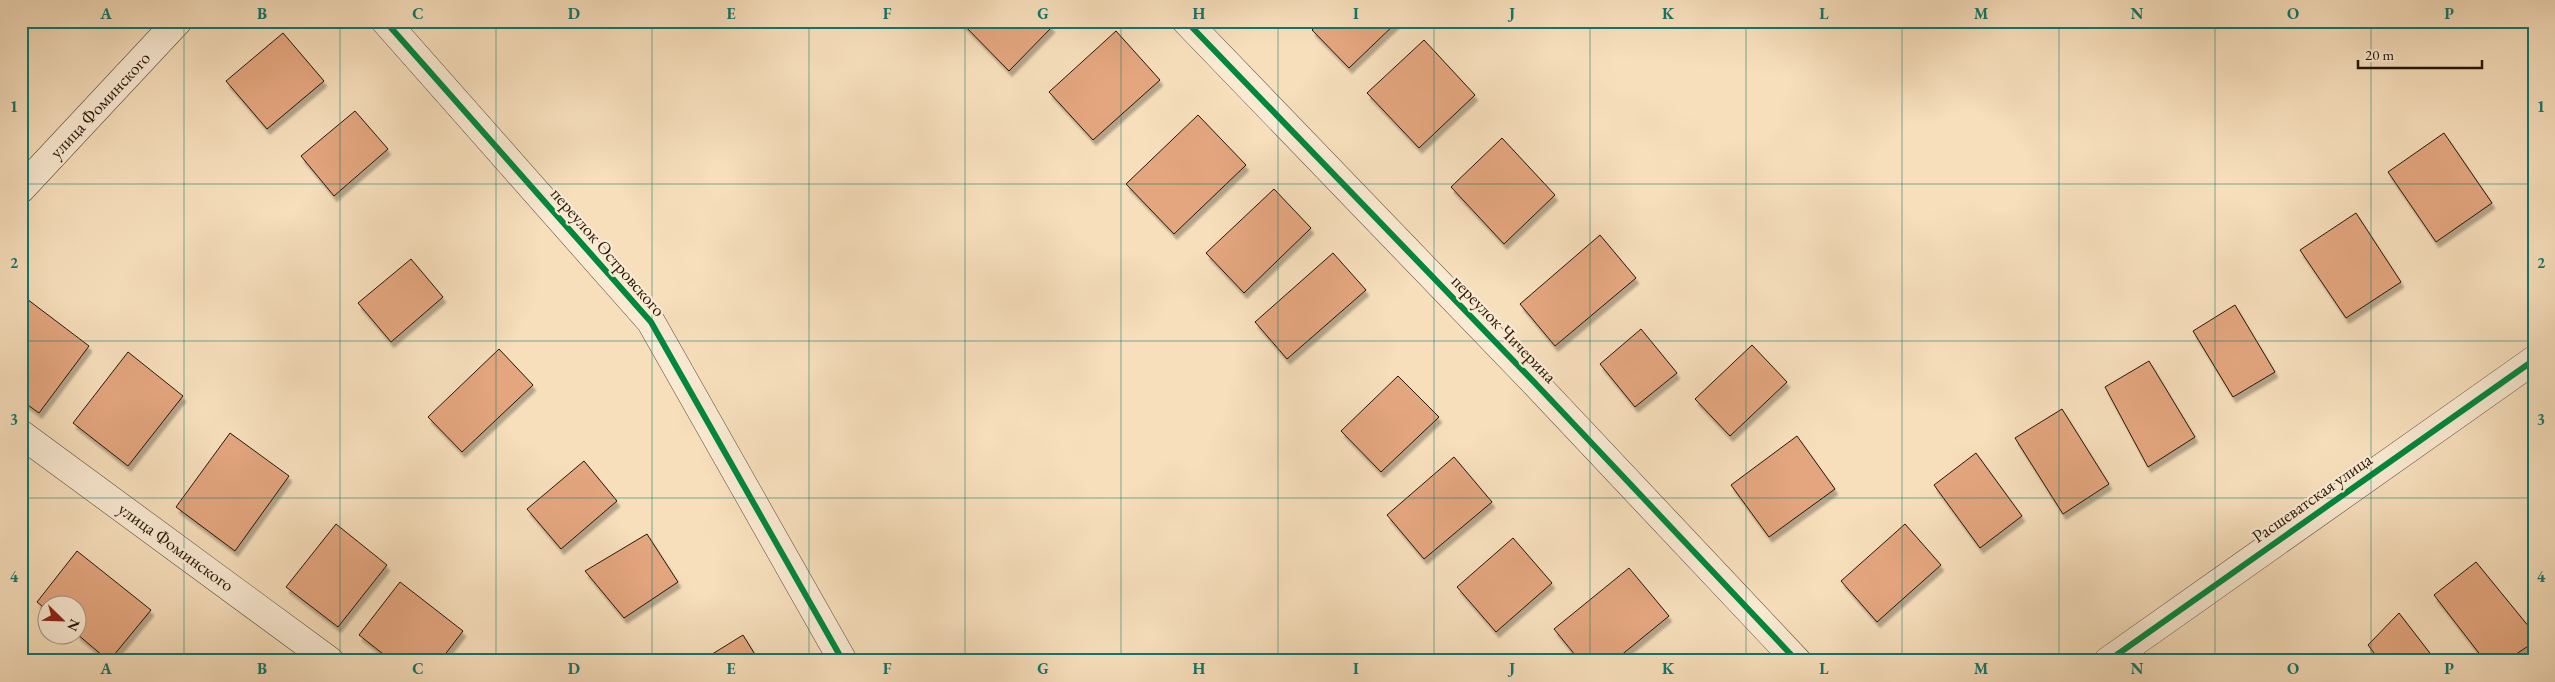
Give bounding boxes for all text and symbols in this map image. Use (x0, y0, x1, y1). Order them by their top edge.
text: A (99, 3, 112, 24)
text: B (257, 3, 267, 24)
text: C (412, 3, 424, 24)
text: D (568, 3, 580, 24)
text: E (726, 3, 736, 24)
text: F (883, 3, 892, 24)
text: G (1037, 3, 1049, 24)
text: H (1193, 3, 1206, 24)
text: I (1353, 3, 1359, 24)
text: J (1507, 3, 1515, 24)
text: K (1662, 3, 1675, 24)
text: L (1819, 3, 1829, 24)
text: M (1974, 3, 1989, 24)
text: N (2131, 3, 2144, 24)
text: O (2287, 3, 2299, 24)
text: P (2444, 3, 2454, 24)
scale bar (2358, 38, 2481, 70)
text: 20 m (2365, 45, 2394, 64)
street label: улица Фоминского (44, 46, 155, 163)
text: 1 (10, 96, 18, 117)
text: 1 (2537, 96, 2545, 117)
street label: переулок Островского (546, 182, 671, 321)
text: 2 (10, 252, 19, 273)
text: 2 (2537, 252, 2546, 273)
street label: переулок Чичерина (1447, 270, 1562, 388)
text: 3 (10, 409, 18, 430)
text: 3 (2537, 409, 2545, 430)
street label: Расшеватская улица (2247, 447, 2377, 548)
street label: улица Фоминского (114, 497, 239, 596)
text: 4 (10, 566, 19, 587)
text: 4 (2537, 566, 2546, 587)
north arrow (38, 594, 88, 644)
text: N (63, 616, 84, 634)
text: A (99, 658, 112, 679)
text: B (257, 658, 267, 679)
text: C (412, 658, 424, 679)
text: D (568, 658, 580, 679)
text: E (726, 658, 736, 679)
text: F (883, 658, 892, 679)
text: G (1037, 658, 1049, 679)
text: H (1193, 658, 1206, 679)
text: I (1353, 658, 1359, 679)
text: J (1507, 658, 1515, 679)
text: K (1662, 658, 1675, 679)
text: L (1819, 658, 1829, 679)
text: M (1974, 658, 1989, 679)
text: N (2131, 658, 2144, 679)
text: O (2287, 658, 2299, 679)
text: P (2444, 658, 2454, 679)

